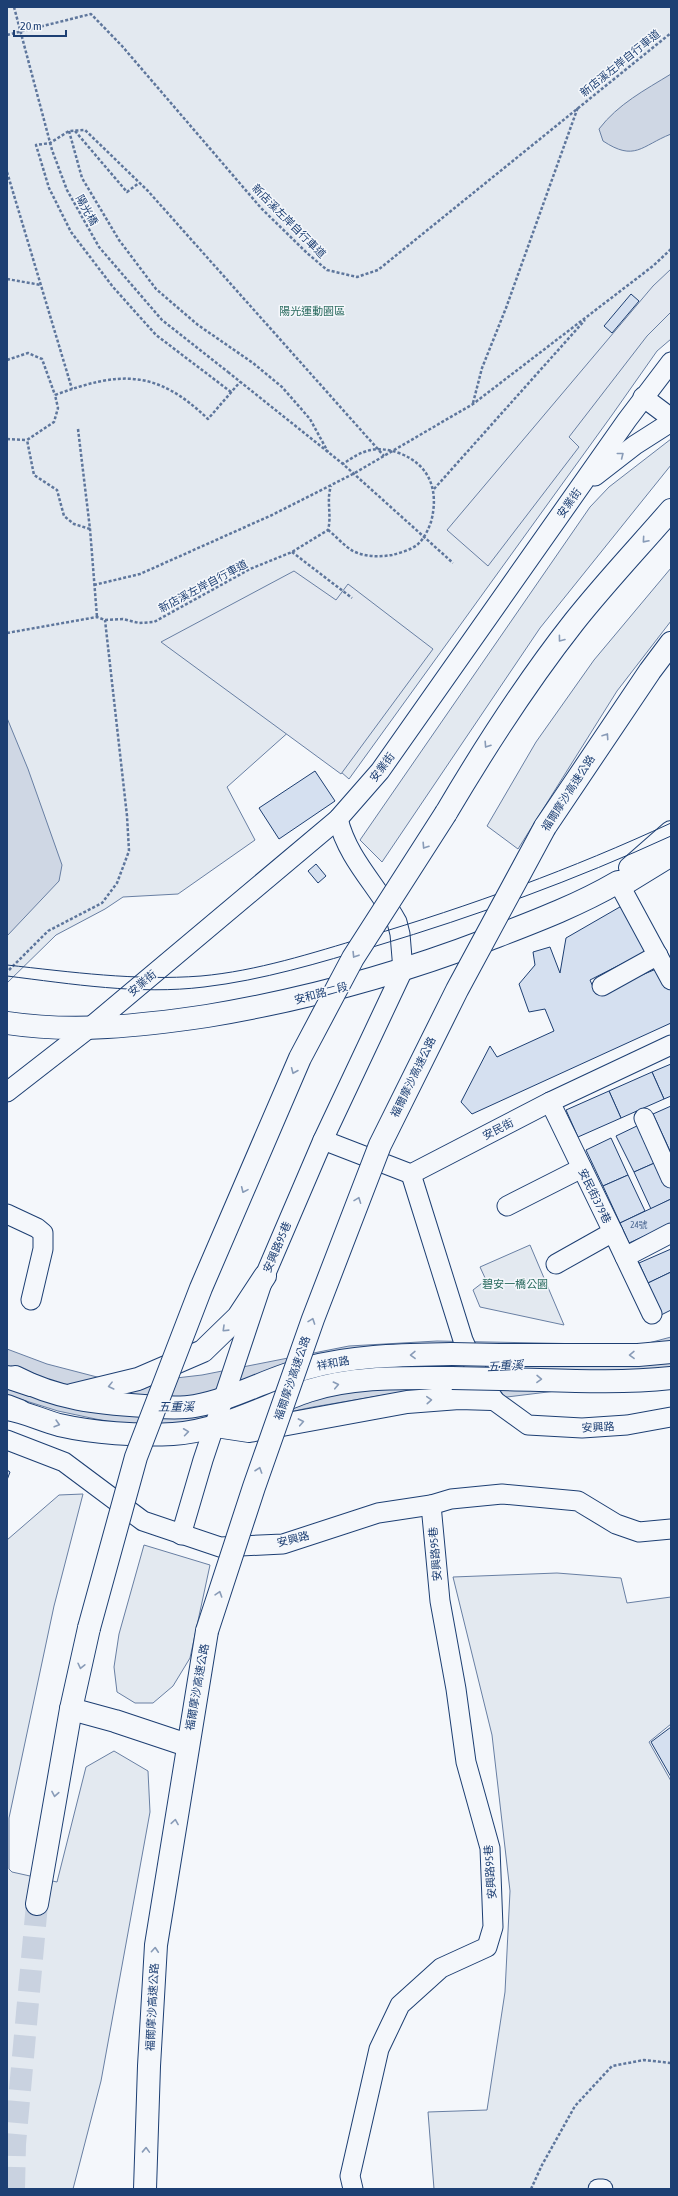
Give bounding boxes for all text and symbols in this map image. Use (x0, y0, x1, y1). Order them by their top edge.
scale bar (14, 12, 66, 38)
text: 20 m (20, 19, 42, 33)
street label: 新店溪左岸自行車道 (578, 27, 662, 99)
street label: 新店溪左岸自行車道 (250, 182, 328, 260)
street label: 陽光橋 (74, 193, 100, 227)
park label: 陽光運動園區 (279, 305, 345, 317)
one-way arrow (617, 453, 624, 460)
street label: 安業街 (555, 486, 583, 520)
one-way arrow (643, 535, 650, 542)
street label: 新店溪左岸自行車道 (156, 557, 250, 615)
one-way arrow (559, 634, 566, 641)
one-way arrow (601, 734, 608, 741)
one-way arrow (484, 741, 491, 748)
street label: 安業街 (367, 750, 397, 784)
street label: 福爾摩沙高速公路 (539, 753, 597, 833)
one-way arrow (422, 842, 430, 849)
one-way arrow (352, 951, 359, 958)
street label: 安業街 (126, 968, 158, 998)
street label: 安和路二段 (293, 980, 349, 1006)
street label: 福爾摩沙高速公路 (388, 1035, 438, 1119)
one-way arrow (291, 1067, 299, 1074)
street label: 安民街 (481, 1116, 515, 1142)
street label: 安民街379巷 (577, 1167, 613, 1225)
one-way arrow (240, 1187, 248, 1194)
one-way arrow (354, 1196, 362, 1203)
street label: 安興路95巷 (261, 1220, 293, 1274)
house number: 24號 (630, 1220, 648, 1230)
park label: 碧安一橋公園 (482, 1278, 548, 1290)
one-way arrow (307, 1318, 315, 1325)
one-way arrow (222, 1324, 230, 1332)
street label: 福爾摩沙高速公路 (272, 1334, 312, 1422)
one-way arrow (410, 1351, 416, 1359)
one-way arrow (629, 1351, 635, 1359)
street label: 祥和路 (316, 1354, 350, 1372)
water label: 五重溪 (487, 1358, 525, 1374)
one-way arrow (536, 1375, 542, 1384)
one-way arrow (108, 1381, 114, 1389)
one-way arrow (333, 1382, 339, 1390)
one-way arrow (426, 1396, 432, 1405)
water label: 五重溪 (158, 1400, 196, 1414)
one-way arrow (298, 1418, 304, 1426)
one-way arrow (54, 1419, 60, 1427)
street label: 安興路 (581, 1420, 615, 1434)
one-way arrow (183, 1428, 189, 1437)
one-way arrow (255, 1467, 263, 1474)
street label: 安興路95巷 (427, 1526, 443, 1582)
street label: 安興路 (276, 1529, 310, 1549)
one-way arrow (214, 1590, 223, 1597)
street label: 福爾摩沙高速公路 (183, 1643, 211, 1731)
one-way arrow (77, 1663, 85, 1670)
one-way arrow (52, 1791, 60, 1797)
one-way arrow (170, 1819, 179, 1825)
street label: 安興路95巷 (482, 1844, 498, 1900)
one-way arrow (151, 1947, 160, 1953)
street label: 福爾摩沙高速公路 (144, 1963, 160, 2051)
one-way arrow (142, 2147, 150, 2153)

